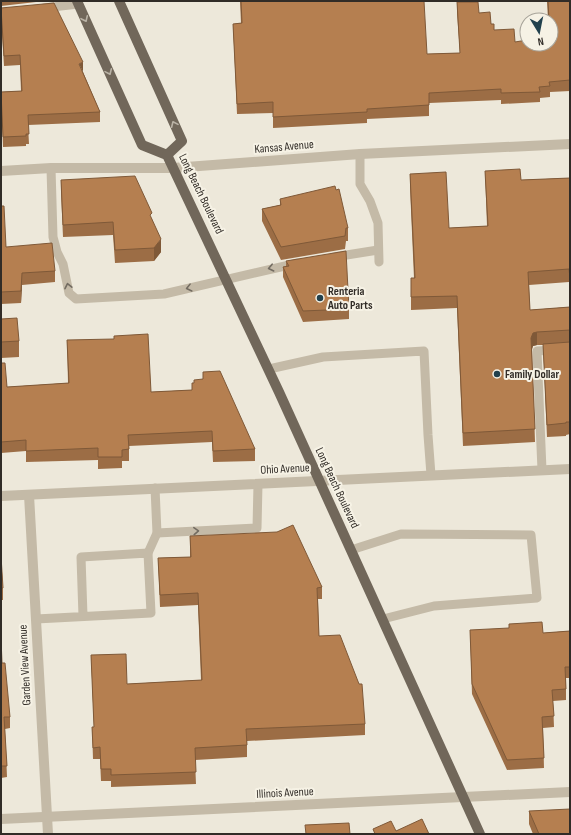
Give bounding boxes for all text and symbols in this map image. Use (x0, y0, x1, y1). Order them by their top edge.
north arrow (519, 12, 559, 52)
one-way arrow (80, 14, 88, 22)
text: N (537, 34, 545, 48)
one-way arrow (104, 67, 112, 75)
one-way arrow (171, 121, 179, 128)
street label: Kansas Avenue (254, 137, 314, 157)
street label: Long Beach Boulevard (175, 151, 227, 237)
one-way arrow (268, 264, 274, 272)
one-way arrow (64, 283, 73, 289)
one-way arrow (186, 283, 193, 292)
place label: Renteria Auto Parts (327, 284, 373, 313)
marker: Renteria Auto Parts (315, 293, 325, 303)
place label: Family Dollar (505, 367, 559, 382)
marker: Family Dollar (492, 369, 502, 379)
street label: Long Beach Boulevard (312, 445, 362, 531)
street label: Ohio Avenue (260, 460, 310, 478)
one-way arrow (193, 527, 199, 536)
street label: Garden View Avenue (15, 624, 35, 706)
street label: Illinois Avenue (256, 784, 314, 802)

